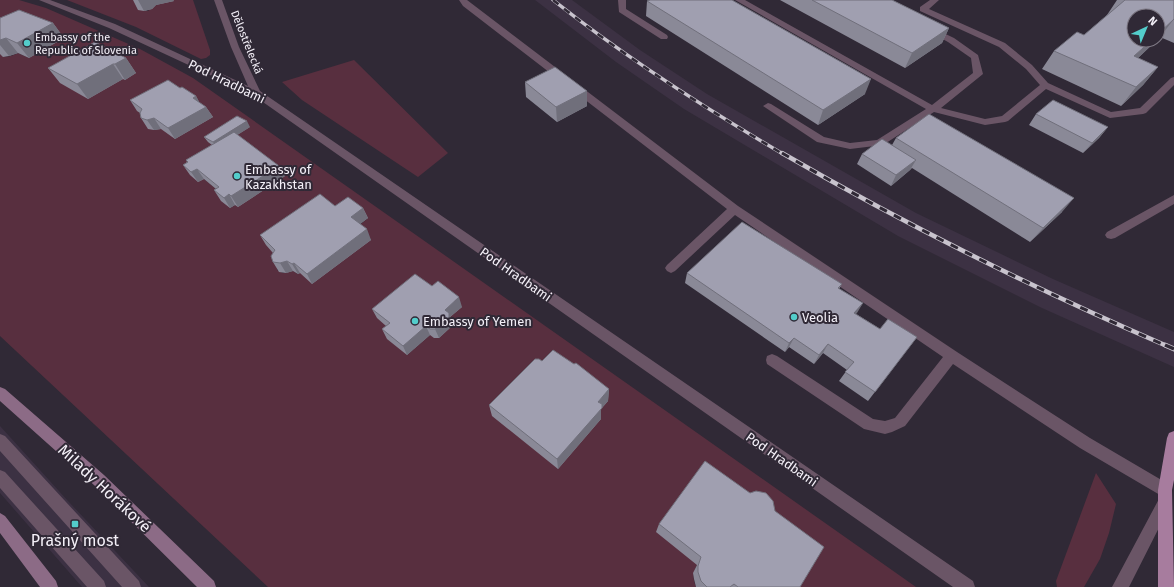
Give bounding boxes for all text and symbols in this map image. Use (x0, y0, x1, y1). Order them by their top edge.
street label: Dělostřelecká (228, 8, 265, 76)
north arrow (1126, 8, 1166, 48)
text: N (1145, 14, 1160, 28)
place label: Embassy of the Republic of Slovenia (35, 31, 137, 57)
marker: Embassy of the Republic of Slovenia (22, 38, 32, 48)
street label: Pod Hradbami (186, 56, 268, 107)
place label: Embassy of Kazakhstan (245, 162, 313, 192)
marker: Embassy of Kazakhstan (232, 171, 242, 181)
street label: Pod Hradbami (477, 244, 554, 305)
place label: Veolia (802, 310, 838, 325)
marker: Veolia (789, 312, 799, 322)
place label: Embassy of Yemen (423, 314, 532, 329)
marker: Embassy of Yemen (410, 316, 420, 326)
street label: Pod Hradbami (743, 429, 820, 490)
street label: Milady Horákové (54, 440, 155, 536)
marker: Prašný most (70, 519, 80, 529)
place label: Prašný most (31, 531, 119, 550)

